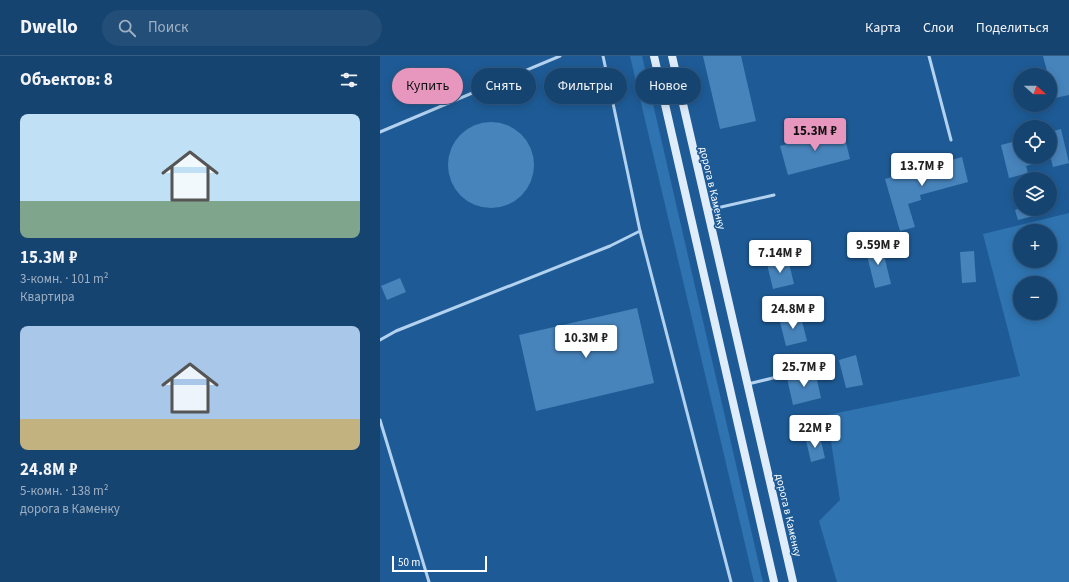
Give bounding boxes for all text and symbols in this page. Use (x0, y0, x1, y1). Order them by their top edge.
search box (102, 10, 382, 46)
text: Dwello (20, 14, 78, 41)
icon: search (116, 17, 138, 39)
text: Поиск (148, 17, 188, 38)
text: Карта (865, 18, 901, 38)
text: Слои (923, 18, 954, 38)
text: Поделиться (976, 18, 1049, 38)
text: Объектов: 8 (20, 68, 113, 92)
chip: Купить (392, 68, 463, 104)
chip: Снять (471, 68, 536, 104)
chip: Фильтры (544, 68, 627, 104)
chip: Новое (635, 68, 701, 104)
north arrow (1013, 68, 1057, 112)
map controls (1013, 68, 1057, 320)
icon: filters (338, 69, 360, 91)
pin: 15.3M ₽ (778, 118, 852, 152)
button: locate (1013, 120, 1057, 164)
text: 15.3M ₽ (793, 122, 837, 140)
icon: home (154, 140, 226, 212)
street label: дорога в Каменку (696, 145, 729, 231)
pin: 13.7M ₽ (885, 153, 959, 187)
text: 13.7M ₽ (900, 157, 944, 175)
button: layers (1013, 172, 1057, 216)
button: + (1013, 224, 1057, 268)
pin: 9.59M ₽ (841, 232, 915, 266)
text: 9.59M ₽ (856, 236, 900, 254)
pin: 7.14M ₽ (743, 240, 817, 274)
text: 7.14M ₽ (758, 244, 802, 262)
text: 15.3M ₽ (20, 246, 77, 270)
text: 3-комн. · 101 m² (20, 270, 109, 288)
button: − (1013, 276, 1057, 320)
text: Квартира (20, 288, 75, 306)
pin: 24.8M ₽ (756, 296, 830, 330)
text: 24.8M ₽ (771, 300, 815, 318)
pin: 10.3M ₽ (549, 325, 623, 359)
text: 10.3M ₽ (564, 329, 608, 347)
icon: home (154, 352, 226, 424)
pin: 25.7M ₽ (767, 354, 841, 388)
text: 25.7M ₽ (782, 358, 826, 376)
pin: 22M ₽ (787, 415, 843, 449)
text: 22M ₽ (798, 419, 832, 437)
text: 24.8M ₽ (20, 458, 77, 482)
street label: дорога в Каменку (772, 472, 805, 558)
text: 5-комн. · 138 m² (20, 482, 109, 500)
text: дорога в Каменку (20, 500, 120, 518)
scale bar (392, 554, 487, 573)
text: 50 m (398, 555, 420, 570)

